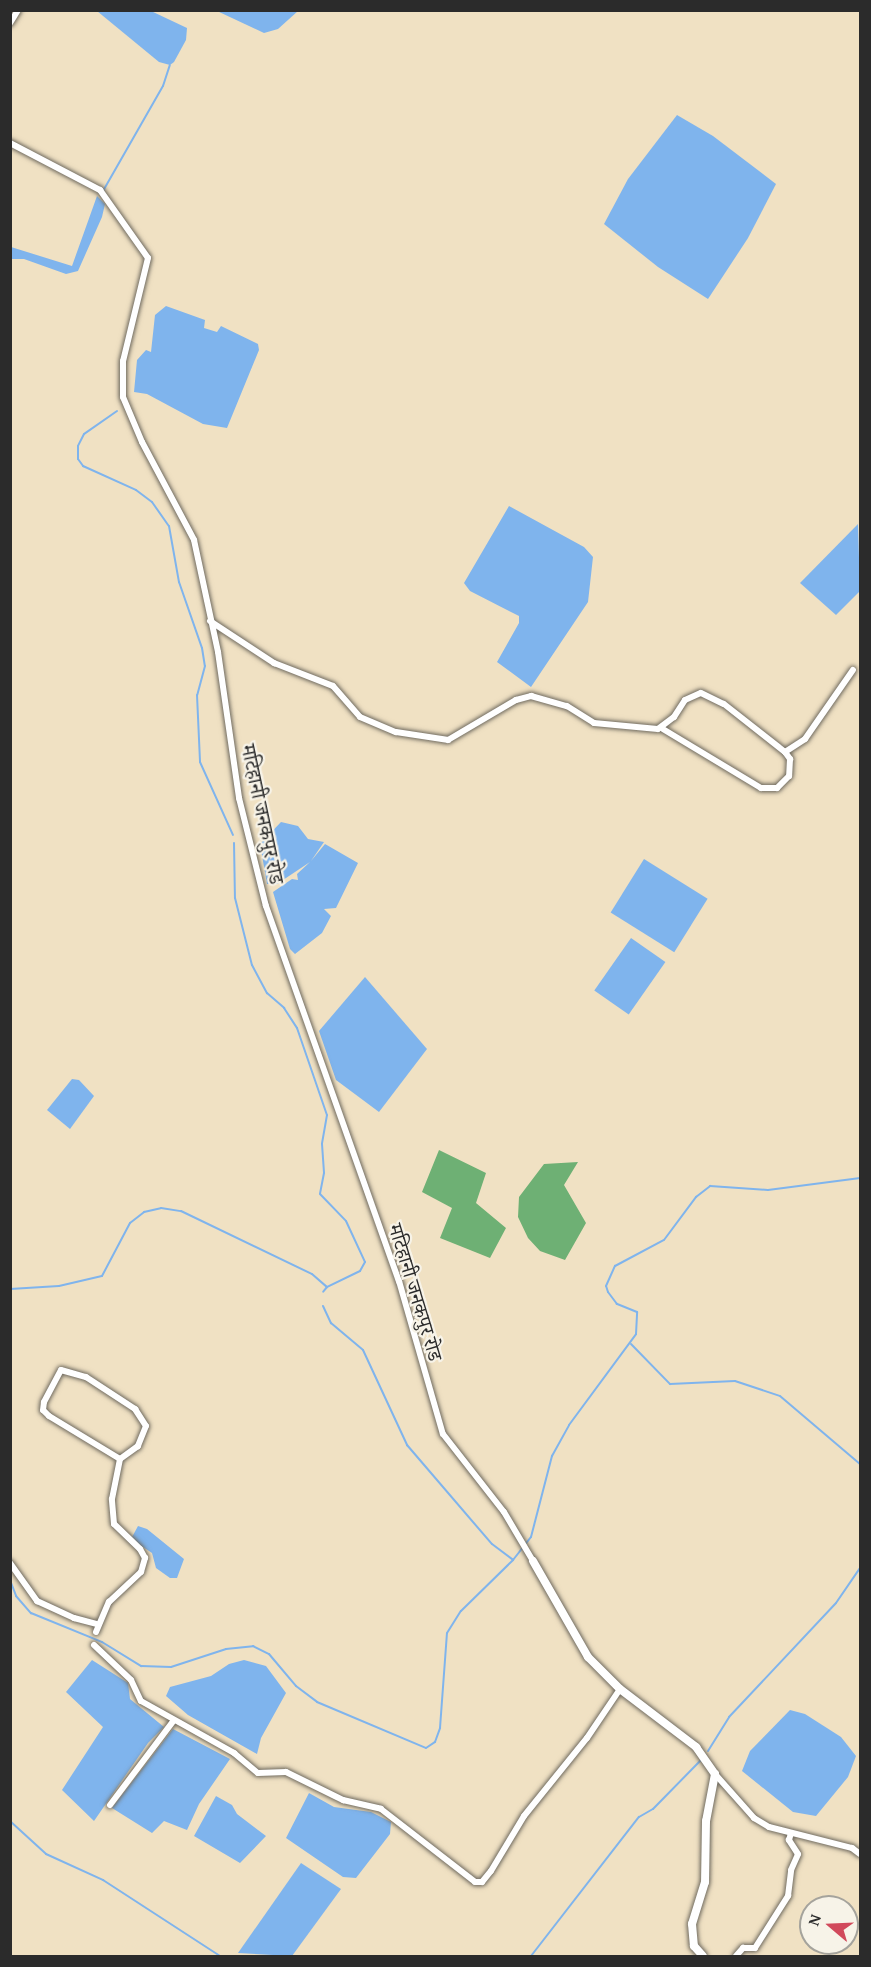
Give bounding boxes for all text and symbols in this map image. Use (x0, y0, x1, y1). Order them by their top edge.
street label: मटिहानी जनकपुर रोड (236, 742, 290, 886)
street label: मटिहानी जनकपुर रोड (384, 1221, 448, 1363)
north arrow (799, 1895, 859, 1955)
text: N (801, 1911, 827, 1929)

